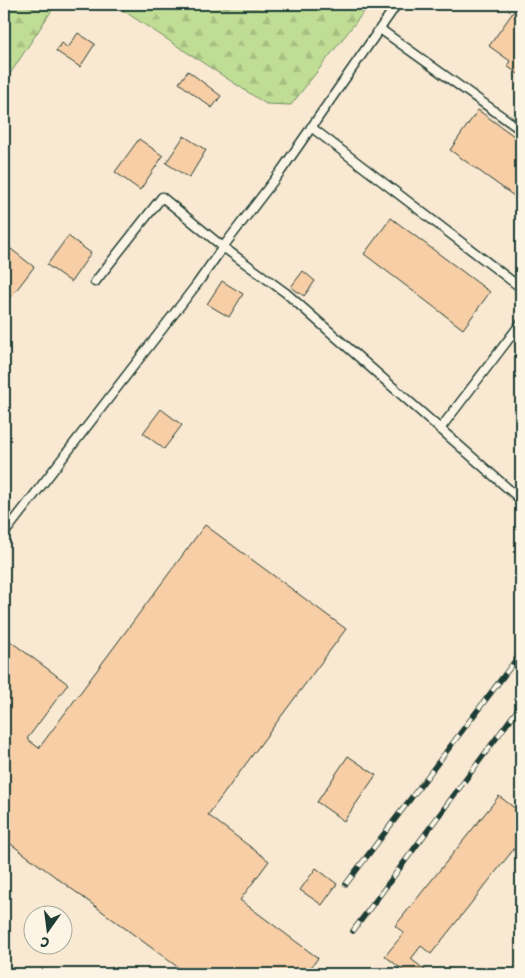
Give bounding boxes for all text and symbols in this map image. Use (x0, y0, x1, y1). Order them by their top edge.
north arrow (22, 906, 72, 956)
text: С (39, 933, 51, 952)

